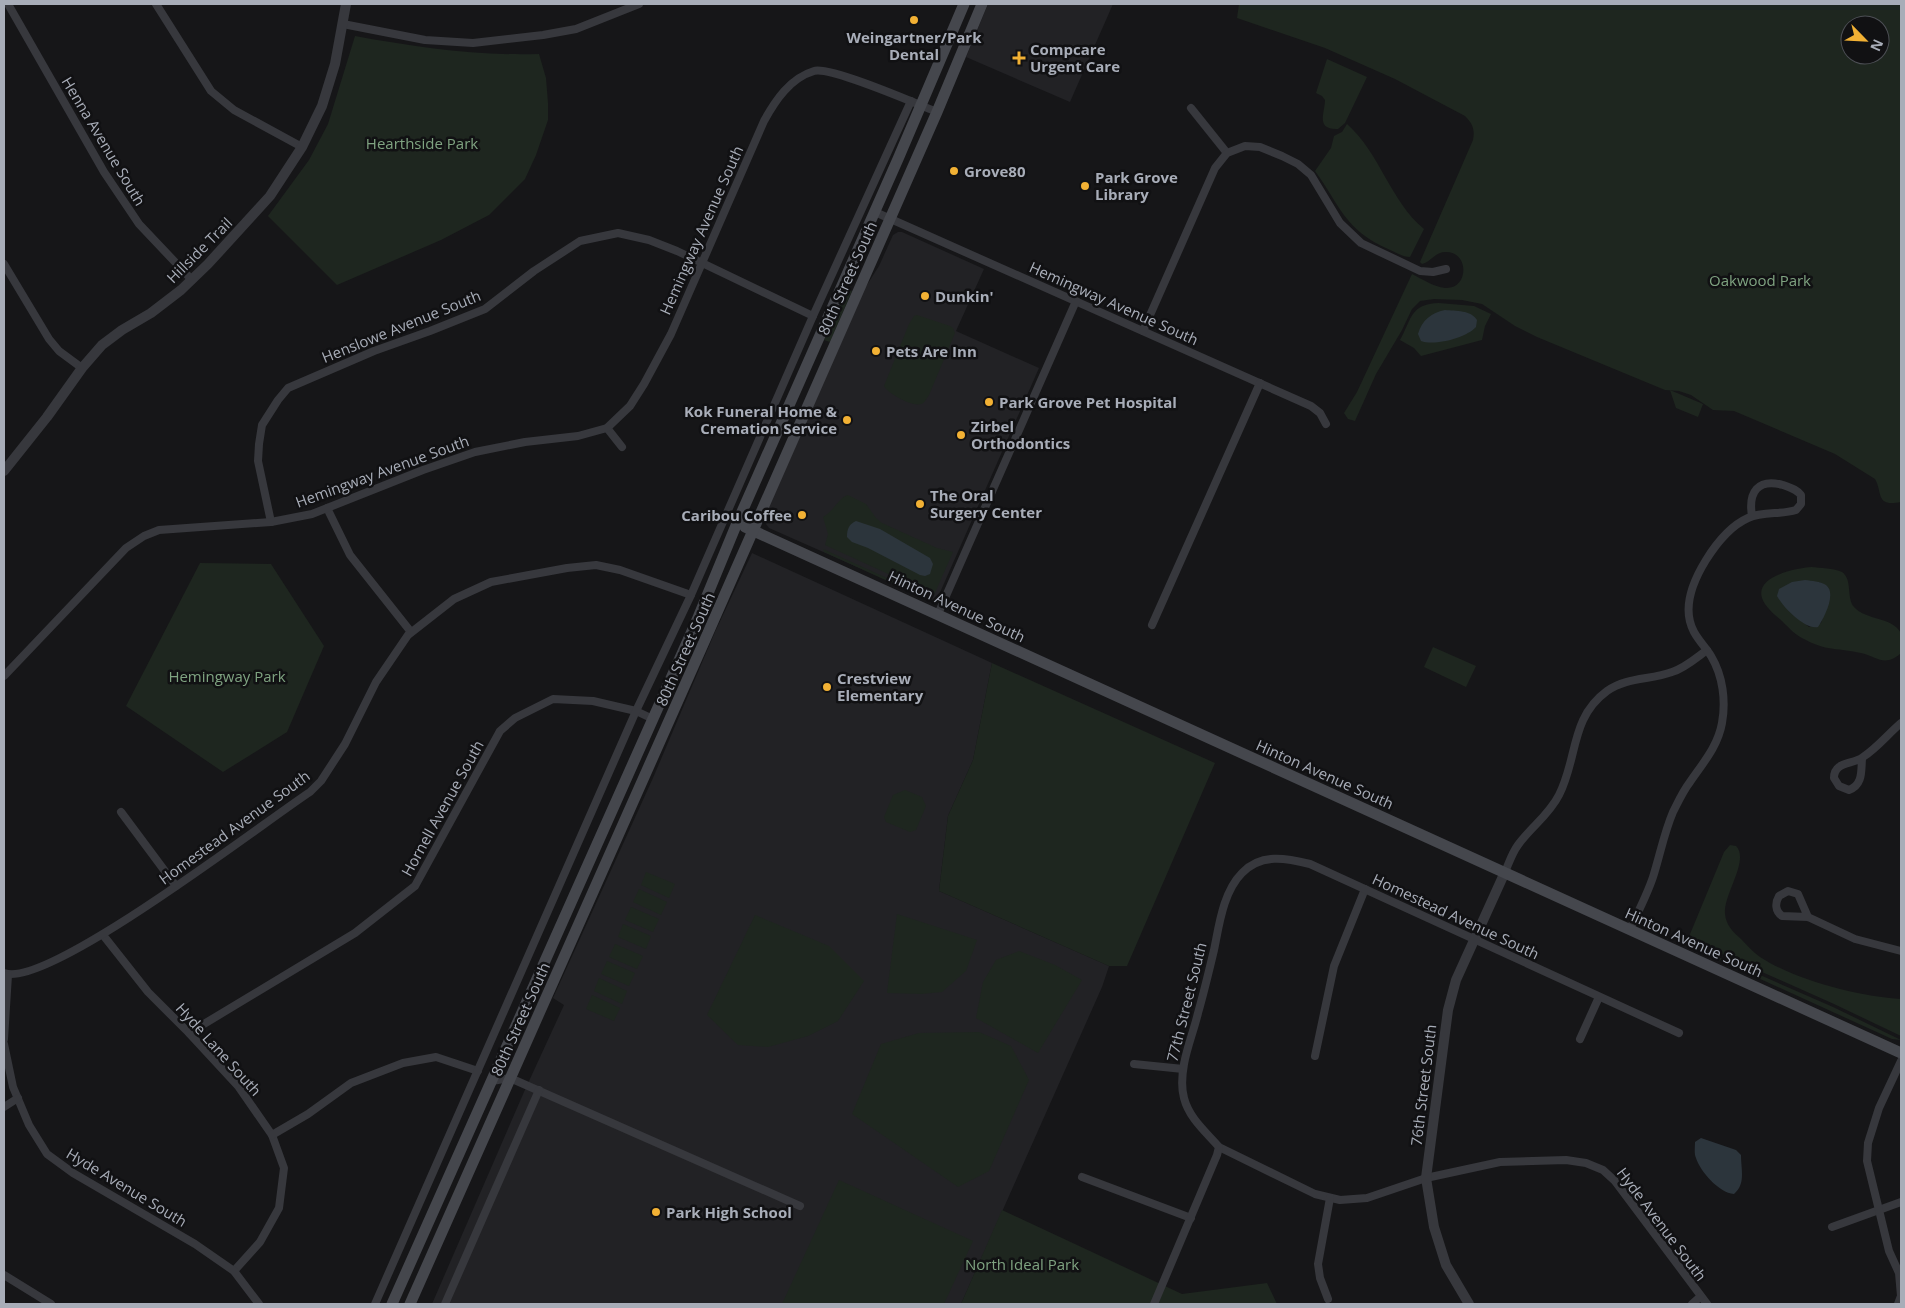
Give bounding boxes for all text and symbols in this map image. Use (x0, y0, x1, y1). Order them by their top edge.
marker: Weingartner/Park Dental (908, 14, 920, 26)
north arrow (1840, 15, 1890, 65)
place label: Weingartner/Park Dental (847, 27, 982, 64)
text: N (1866, 36, 1888, 55)
place label: Compcare Urgent Care (1030, 39, 1120, 76)
marker: Compcare Urgent Care (1012, 51, 1026, 65)
street label: Henna Avenue South (58, 73, 150, 209)
park label: Hearthside Park (366, 133, 478, 153)
street label: Hemingway Avenue South (655, 142, 747, 318)
place label: Grove80 (964, 161, 1026, 181)
marker: Grove80 (948, 165, 960, 177)
place label: Park Grove Library (1095, 167, 1178, 204)
marker: Park Grove Library (1079, 180, 1091, 192)
street label: Hillside Trail (162, 213, 236, 287)
street label: 80th Street South (813, 218, 881, 338)
street label: Hemingway Avenue South (1026, 257, 1202, 349)
park label: Oakwood Park (1709, 270, 1811, 290)
street label: Henslowe Avenue South (319, 285, 483, 367)
place label: Dunkin' (935, 286, 994, 306)
marker: Dunkin' (919, 290, 931, 302)
place label: Pets Are Inn (886, 341, 977, 361)
marker: Pets Are Inn (870, 345, 882, 357)
place label: Park Grove Pet Hospital (999, 392, 1177, 412)
marker: Park Grove Pet Hospital (983, 396, 995, 408)
place label: Kok Funeral Home & Cremation Service (684, 401, 838, 438)
marker: Kok Funeral Home & Cremation Service (841, 414, 853, 426)
place label: Zirbel Orthodontics (971, 416, 1070, 453)
marker: Zirbel Orthodontics (955, 429, 967, 441)
street label: Hemingway Avenue South (293, 430, 471, 512)
place label: The Oral Surgery Center (930, 485, 1042, 522)
marker: The Oral Surgery Center (914, 498, 926, 510)
place label: Caribou Coffee (681, 505, 792, 525)
marker: Caribou Coffee (796, 509, 808, 521)
street label: Hinton Avenue South (885, 566, 1029, 646)
street label: 80th Street South (651, 589, 719, 709)
park label: Hemingway Park (168, 666, 286, 686)
place label: Crestview Elementary (837, 668, 924, 705)
marker: Crestview Elementary (821, 681, 833, 693)
street label: Hinton Avenue South (1253, 735, 1397, 813)
street label: Hornell Avenue South (396, 736, 488, 880)
street label: Homestead Avenue South (155, 765, 313, 889)
street label: Homestead Avenue South (1369, 869, 1543, 963)
street label: Hinton Avenue South (1622, 903, 1766, 981)
street label: 77th Street South (1161, 940, 1211, 1064)
street label: 80th Street South (486, 959, 554, 1079)
street label: Hyde Lane South (172, 998, 266, 1100)
street label: 76th Street South (1406, 1023, 1440, 1147)
street label: Hyde Avenue South (63, 1143, 191, 1231)
street label: Hyde Avenue South (1613, 1163, 1711, 1285)
place label: Park High School (666, 1202, 792, 1222)
marker: Park High School (650, 1206, 662, 1218)
park label: North Ideal Park (965, 1254, 1079, 1274)

